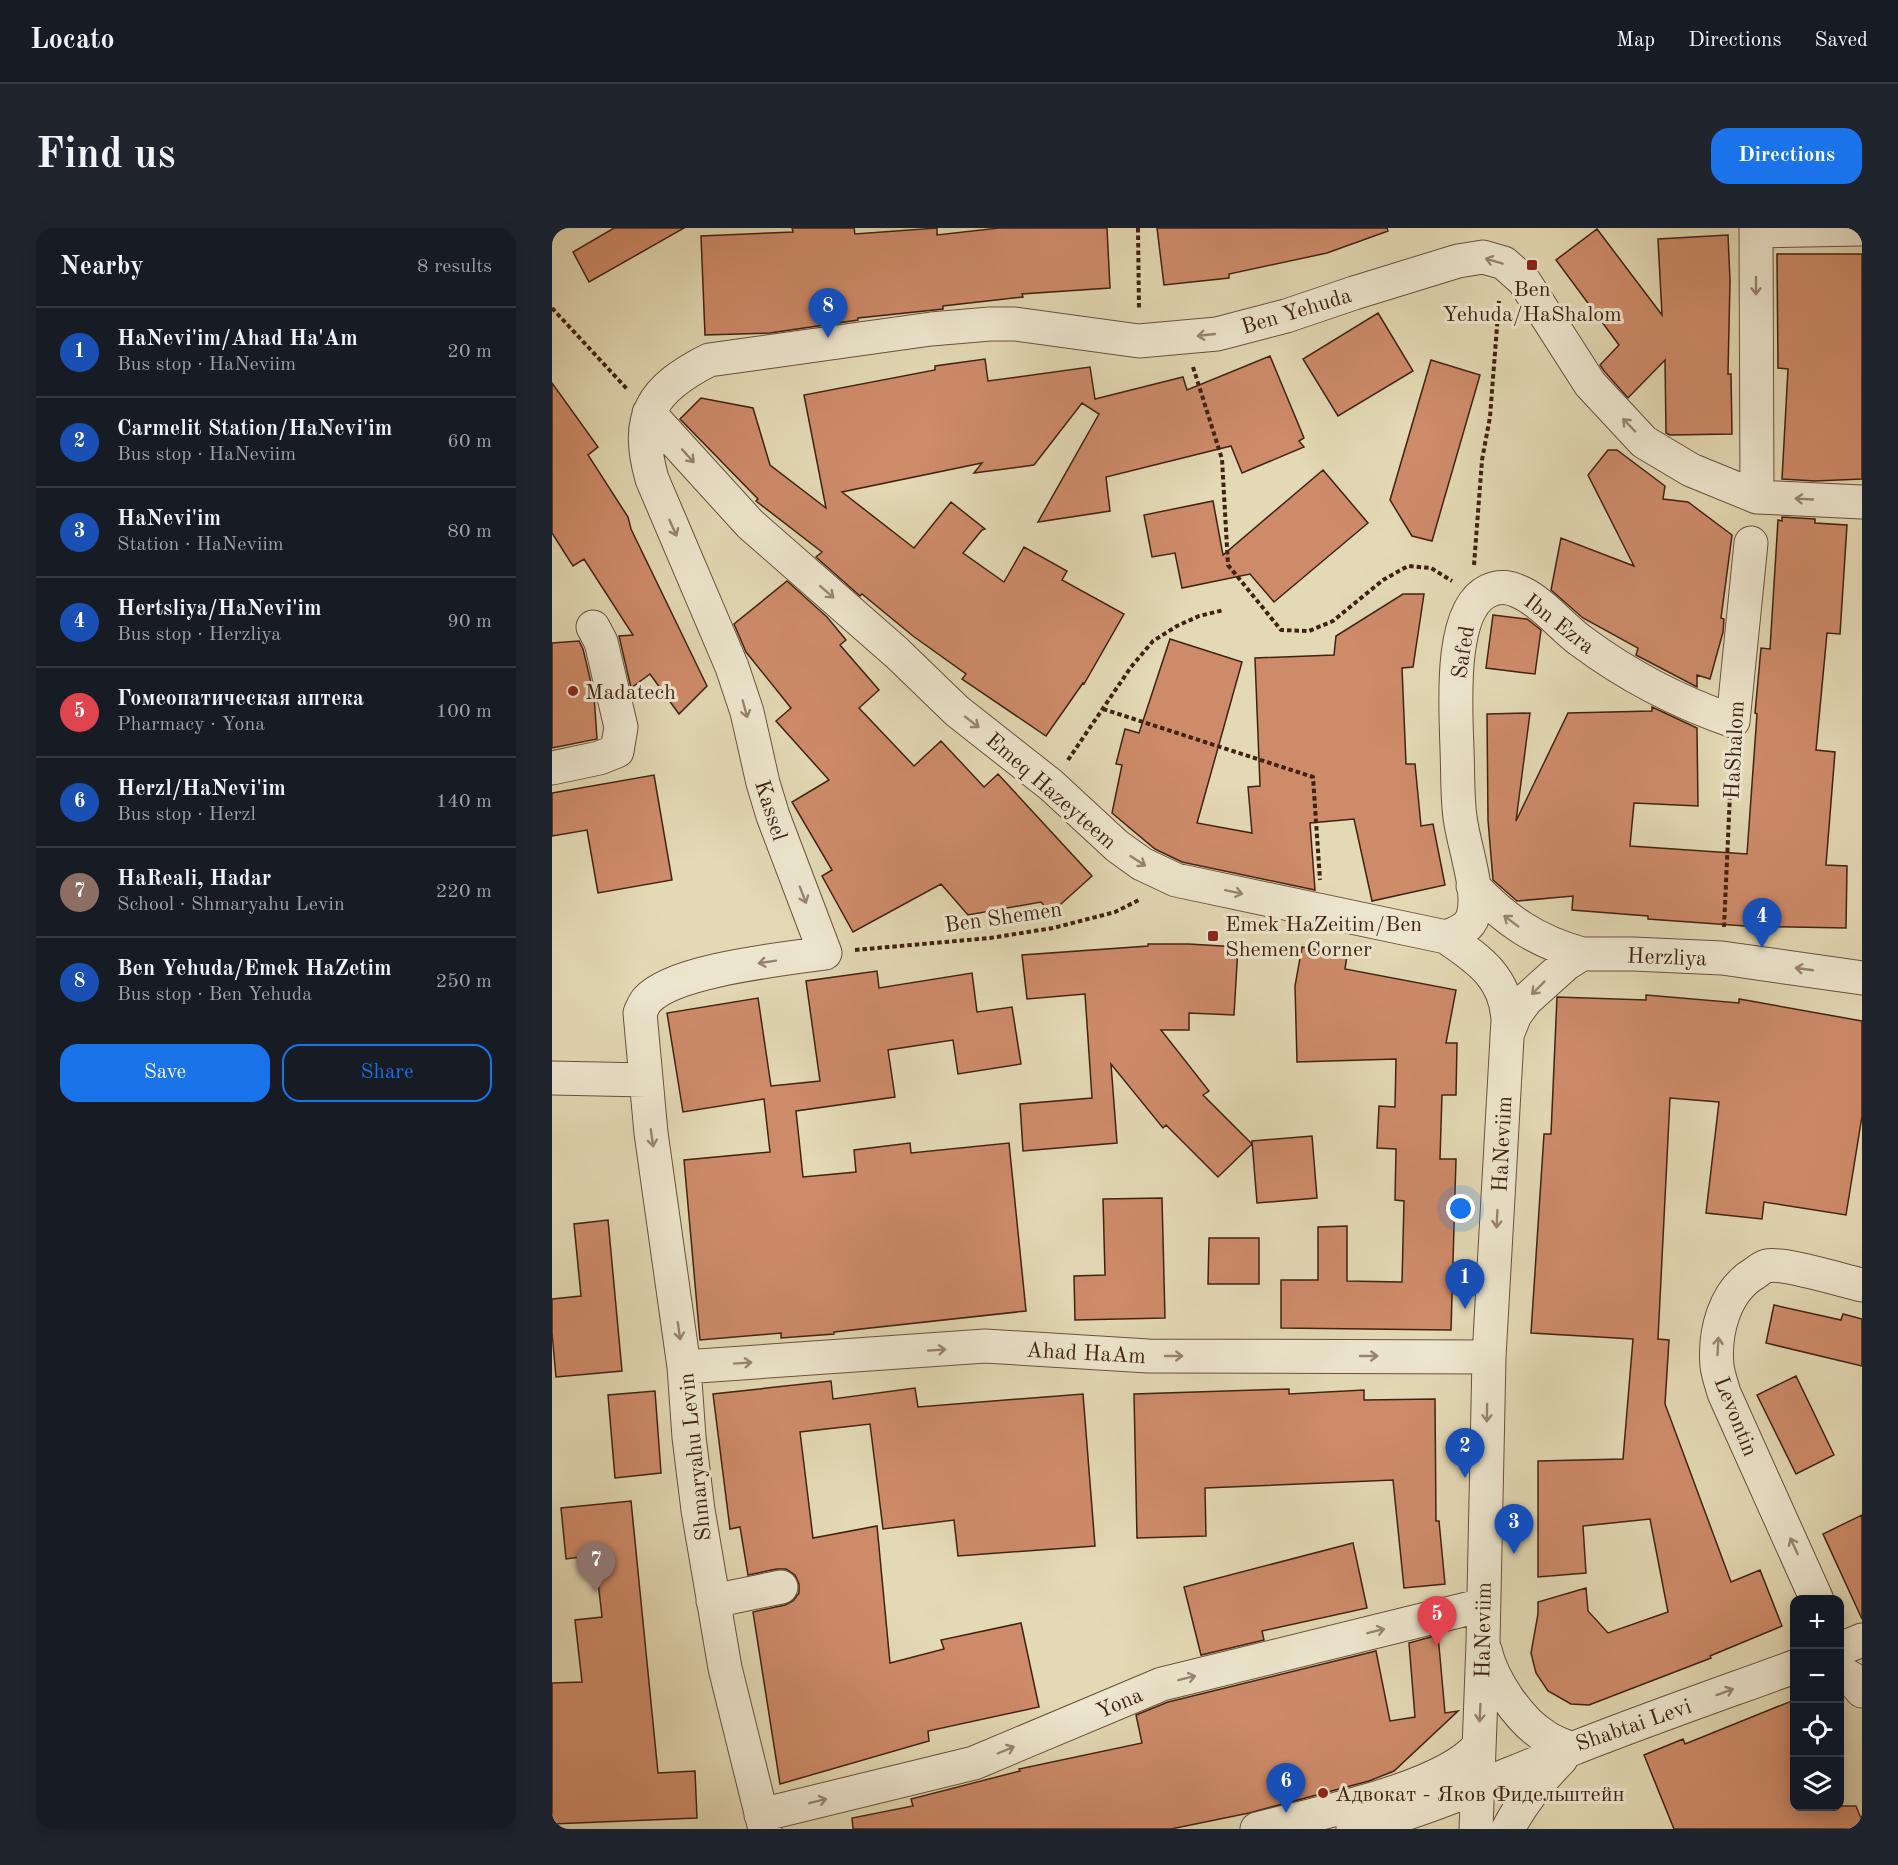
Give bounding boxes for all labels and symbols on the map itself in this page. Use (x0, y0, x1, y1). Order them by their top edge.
one-way arrow (1485, 255, 1504, 266)
marker: Ben Yehuda/HaShalom (1525, 258, 1539, 272)
one-way arrow (1750, 276, 1762, 296)
place label: Ben Yehuda/HaShalom (1442, 279, 1622, 326)
street label: Ben Yehuda (1239, 285, 1354, 339)
pin: 8 (808, 288, 848, 338)
one-way arrow (1197, 330, 1217, 341)
one-way arrow (1622, 418, 1636, 433)
one-way arrow (681, 448, 695, 463)
one-way arrow (1794, 494, 1814, 505)
one-way arrow (669, 519, 680, 537)
one-way arrow (819, 585, 834, 599)
street label: Ibn Ezra (1519, 590, 1598, 659)
street label: Safed (1449, 624, 1479, 680)
place label: Madatech (585, 682, 676, 704)
marker: Madatech (566, 684, 580, 698)
one-way arrow (740, 699, 752, 718)
street label: HaShalom (1721, 700, 1749, 800)
one-way arrow (964, 716, 980, 729)
street label: Emeq Hazeyteem (981, 729, 1120, 854)
street label: Kassel (750, 777, 790, 844)
one-way arrow (1129, 854, 1146, 867)
one-way arrow (798, 885, 809, 904)
one-way arrow (1223, 887, 1243, 898)
pin: 4 (1742, 898, 1782, 948)
street label: Ben Shemen (943, 899, 1064, 937)
place label: Emek HaZeitim/Ben Shemen Corner (1225, 914, 1422, 961)
one-way arrow (1503, 914, 1519, 927)
marker: Emek HaZeitim/Ben Shemen Corner (1206, 929, 1220, 943)
street label: Herzliya (1627, 946, 1707, 970)
one-way arrow (758, 957, 777, 968)
one-way arrow (1795, 963, 1815, 974)
one-way arrow (1530, 981, 1545, 996)
street label: HaNeviim (1489, 1095, 1517, 1193)
one-way arrow (647, 1128, 658, 1148)
your location (1446, 1194, 1475, 1223)
one-way arrow (1491, 1208, 1502, 1228)
pin: 1 (1446, 1260, 1484, 1309)
one-way arrow (674, 1321, 685, 1341)
one-way arrow (1712, 1337, 1723, 1356)
street label: Ahad HaAm (1026, 1340, 1146, 1368)
one-way arrow (927, 1344, 947, 1355)
one-way arrow (1163, 1350, 1183, 1362)
one-way arrow (1358, 1350, 1378, 1362)
one-way arrow (732, 1357, 752, 1368)
street label: Shmaryahu Levin (676, 1371, 716, 1542)
street label: Levontin (1709, 1374, 1761, 1460)
one-way arrow (1482, 1403, 1493, 1423)
pin: 2 (1446, 1428, 1484, 1478)
pin: 3 (1494, 1504, 1534, 1554)
one-way arrow (1788, 1537, 1799, 1555)
pin: 7 (576, 1542, 615, 1592)
street label: HaNeviim (1472, 1582, 1496, 1678)
pin: 5 (1418, 1596, 1456, 1646)
one-way arrow (1366, 1625, 1385, 1636)
one-way arrow (1177, 1671, 1196, 1683)
street label: Yona (1093, 1684, 1146, 1723)
one-way arrow (1715, 1686, 1733, 1697)
street label: Shabtai Levi (1573, 1696, 1694, 1756)
one-way arrow (1474, 1703, 1485, 1723)
one-way arrow (996, 1744, 1015, 1755)
pin: 6 (1266, 1764, 1306, 1813)
place label: Адвокат - Яков Фидельштейн (1335, 1784, 1625, 1806)
marker: Адвокат - Яков Фидельштейн (1316, 1786, 1330, 1800)
one-way arrow (808, 1795, 827, 1807)

